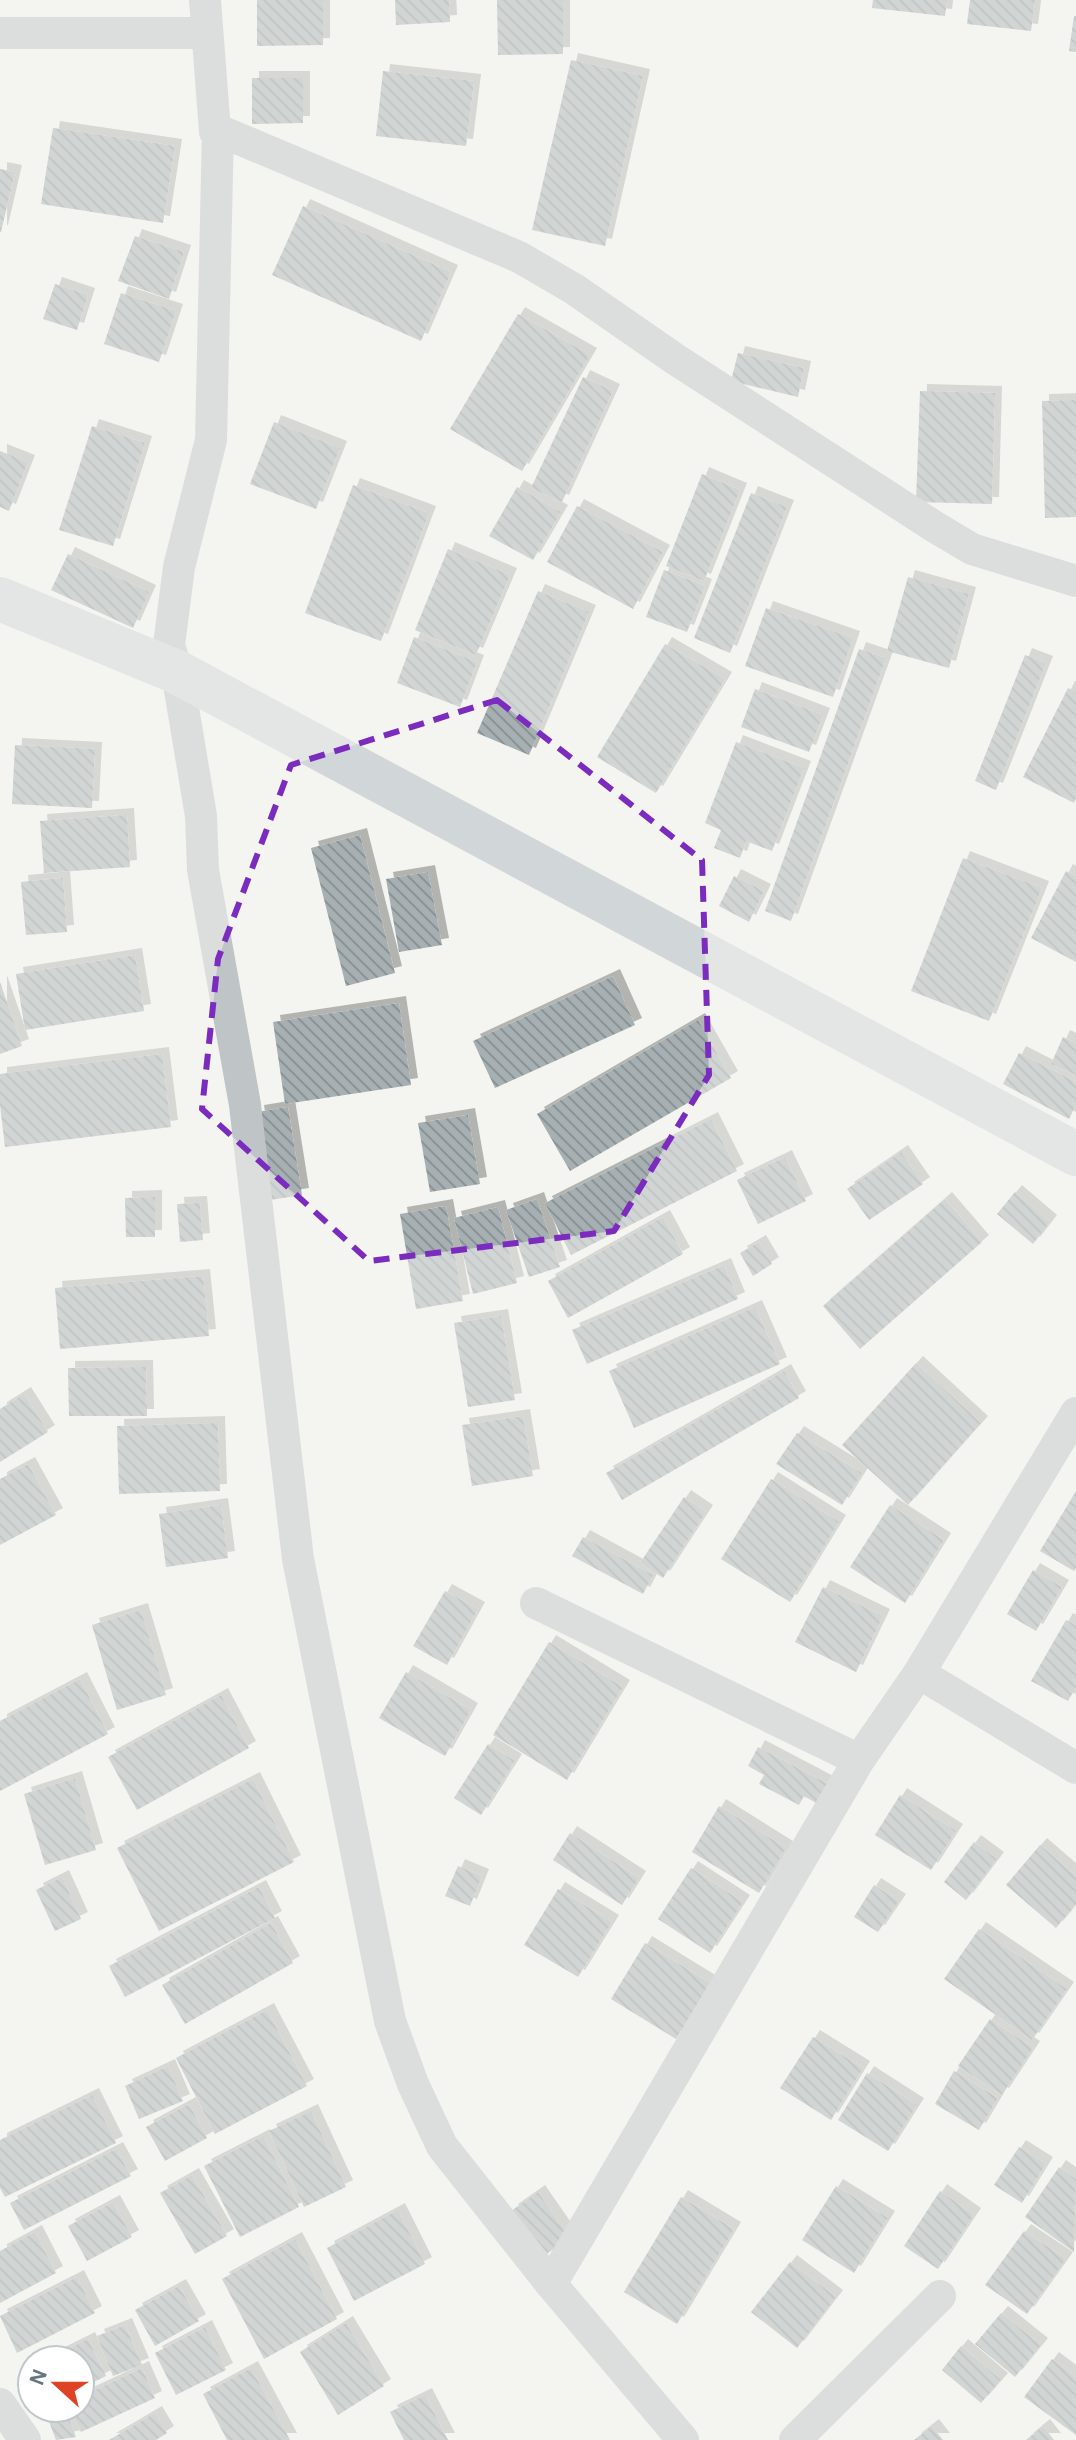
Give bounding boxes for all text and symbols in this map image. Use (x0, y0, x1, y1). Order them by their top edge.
north arrow (16, 2344, 96, 2424)
text: N (25, 2366, 51, 2388)

